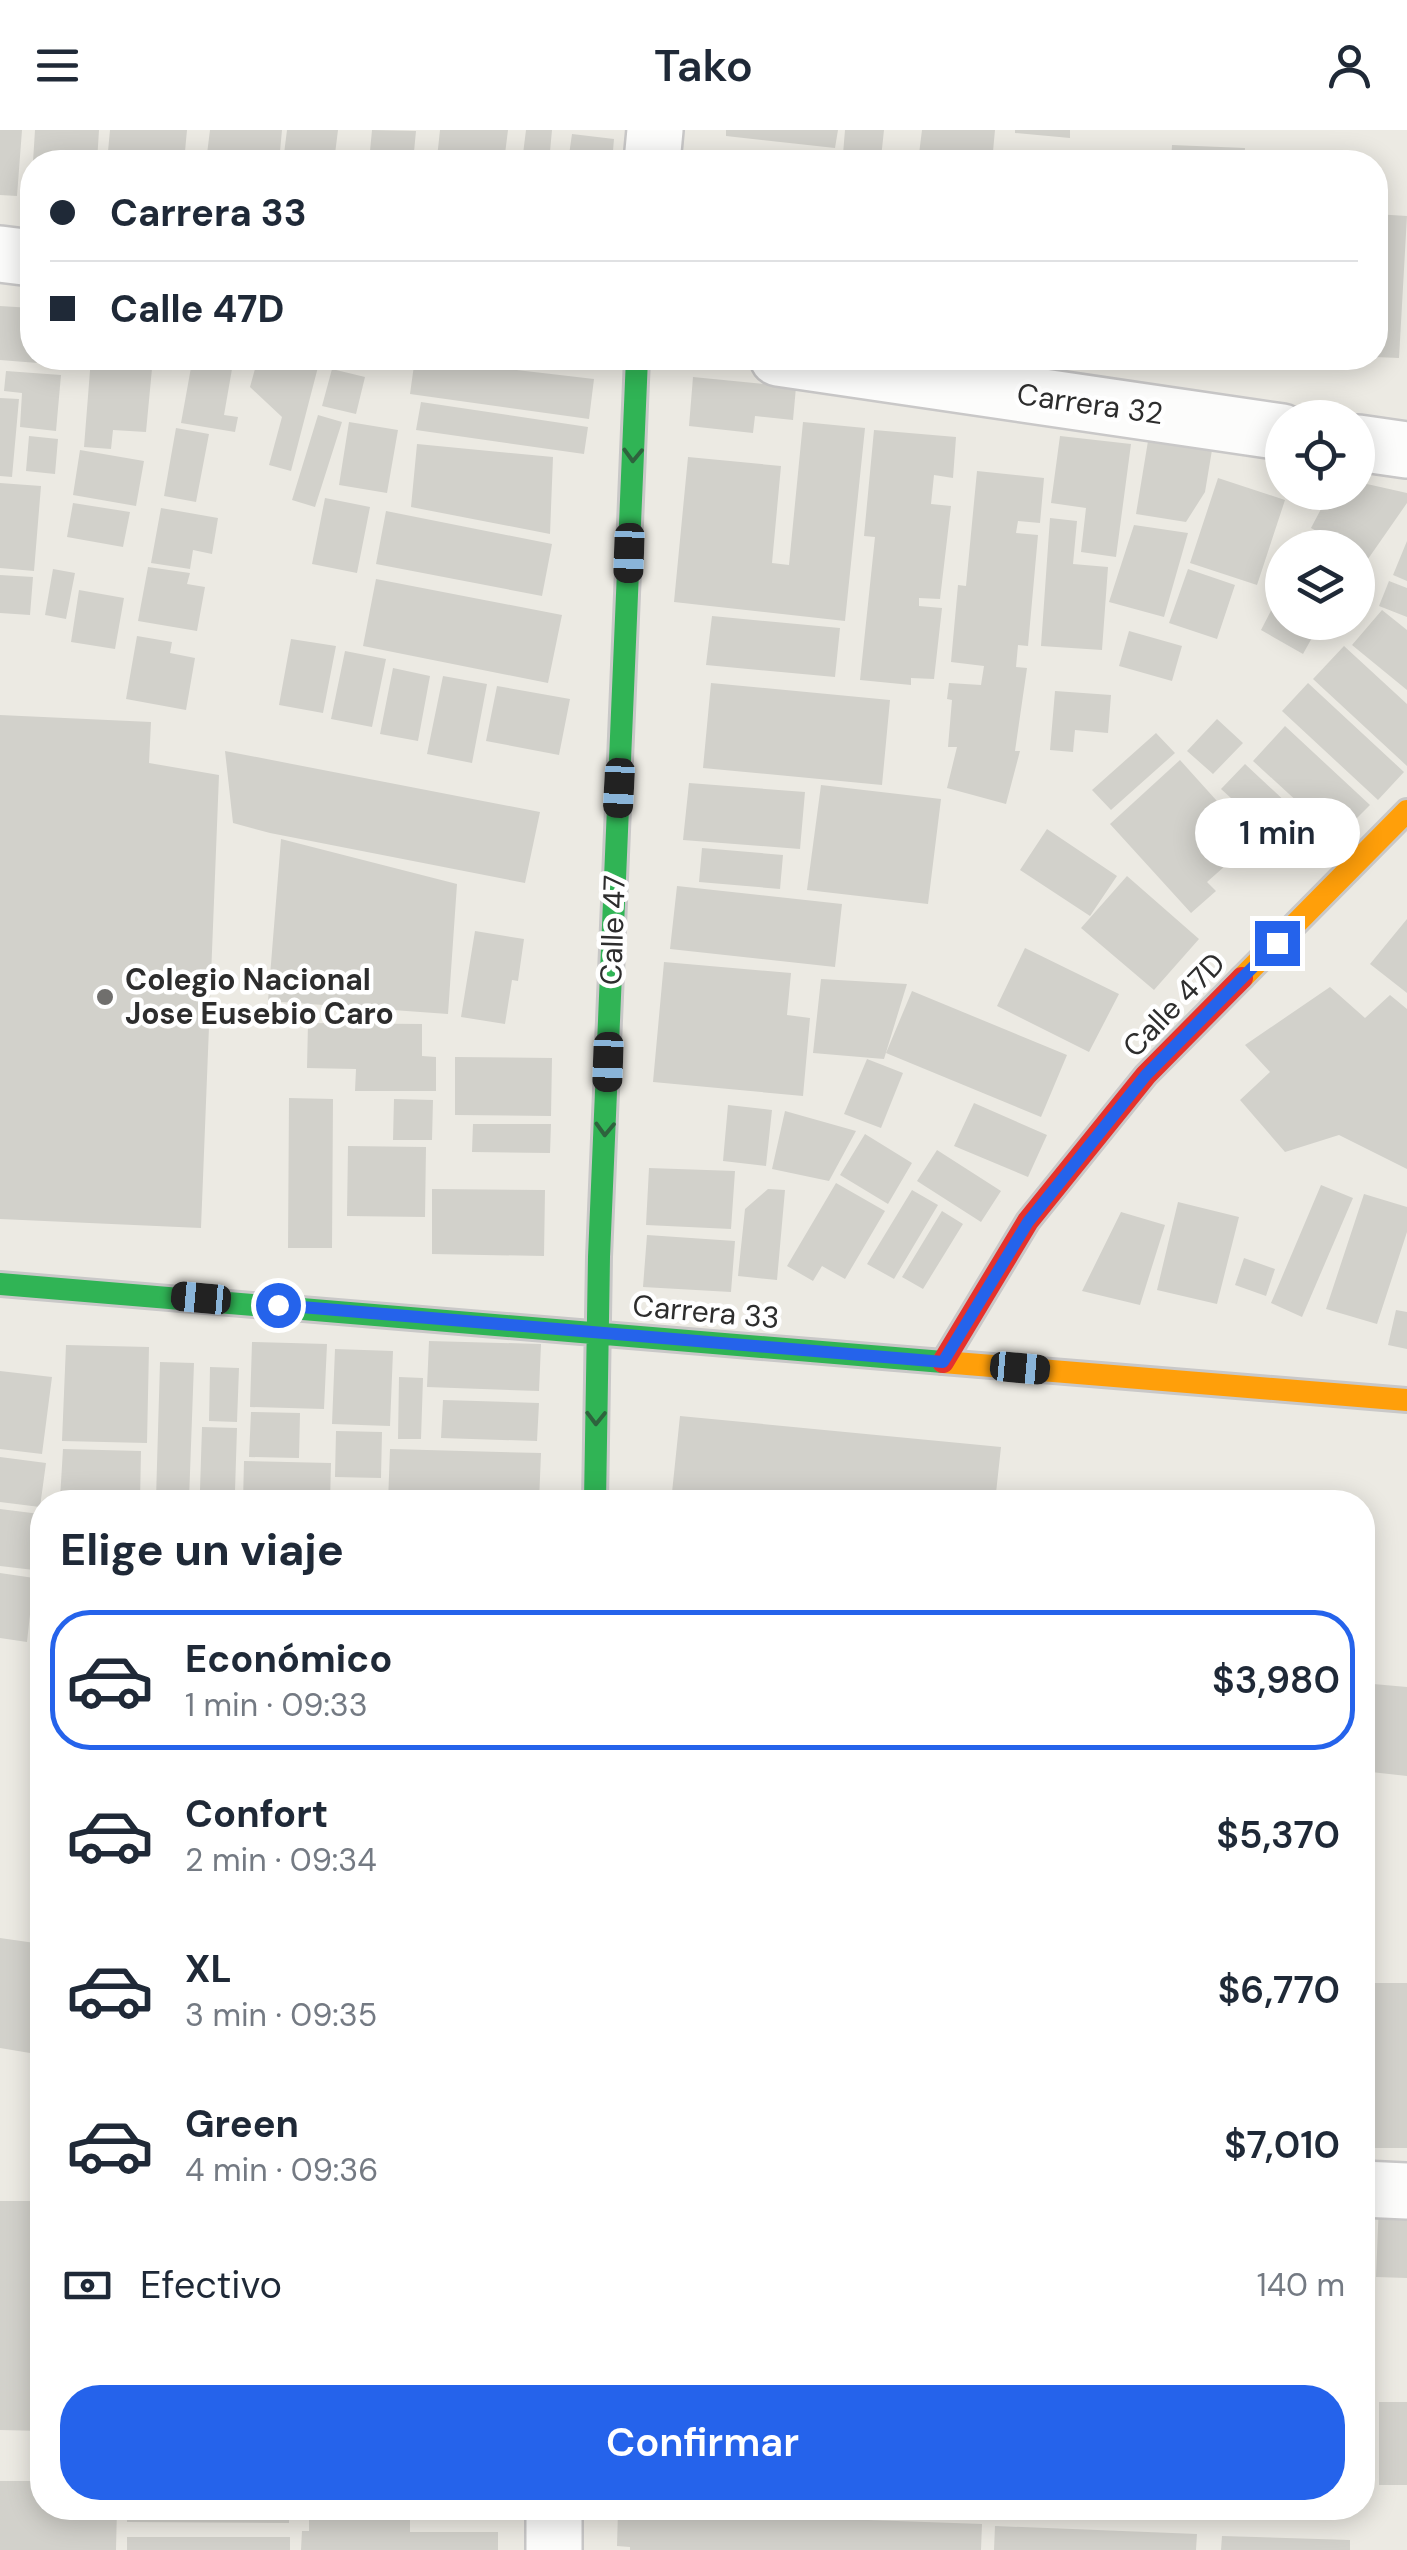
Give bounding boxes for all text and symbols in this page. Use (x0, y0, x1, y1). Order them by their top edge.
text: Tako (654, 36, 753, 95)
icon: menu (30, 38, 85, 93)
icon: person (1322, 38, 1377, 93)
text: Carrera 33 (110, 188, 307, 238)
text: Calle 47D (110, 284, 284, 334)
street label: Carrera 32 (1015, 374, 1166, 433)
map controls (1265, 400, 1375, 640)
button: locate (1265, 400, 1375, 510)
one-way arrow (623, 447, 644, 463)
car (613, 522, 645, 584)
button: layers (1265, 530, 1375, 640)
car (602, 757, 636, 819)
callout: 1 min (1194, 798, 1360, 868)
text: 1 min (1239, 812, 1316, 854)
street label: Calle 47 (591, 874, 634, 986)
route end (1255, 921, 1300, 966)
street label: Calle 47D (1114, 944, 1233, 1065)
place label: Colegio Nacional Jose Eusebio Caro (125, 960, 394, 1033)
marker: Colegio Nacional Jose Eusebio Caro (94, 986, 116, 1008)
car (592, 1031, 624, 1093)
one-way arrow (594, 1122, 615, 1138)
car (170, 1280, 232, 1316)
route start (256, 1283, 301, 1328)
street label: Carrera 33 (631, 1286, 781, 1337)
car (989, 1350, 1051, 1386)
one-way arrow (585, 1410, 607, 1426)
text: Elige un viaje (60, 1520, 344, 1579)
text: Económico (185, 1634, 392, 1684)
icon: car (65, 1635, 155, 1725)
text: $3,980 (1212, 1655, 1340, 1705)
text: 1 min · 09:33 (185, 1684, 368, 1726)
text: Confort (185, 1789, 328, 1839)
icon: car (65, 1790, 155, 1880)
text: $5,370 (1216, 1810, 1340, 1860)
text: 2 min · 09:34 (185, 1839, 377, 1881)
text: XL (185, 1944, 232, 1994)
icon: car (65, 1945, 155, 2035)
text: $6,770 (1218, 1965, 1340, 2015)
text: 3 min · 09:35 (185, 1994, 377, 2036)
text: Green (185, 2099, 299, 2149)
icon: car (65, 2100, 155, 2190)
text: $7,010 (1224, 2120, 1340, 2170)
text: 4 min · 09:36 (185, 2149, 378, 2191)
icon: cash (60, 2258, 115, 2313)
text: Efectivo (140, 2260, 282, 2310)
text: 140 m (1257, 2264, 1345, 2306)
button: Confirmar (60, 2385, 1345, 2500)

